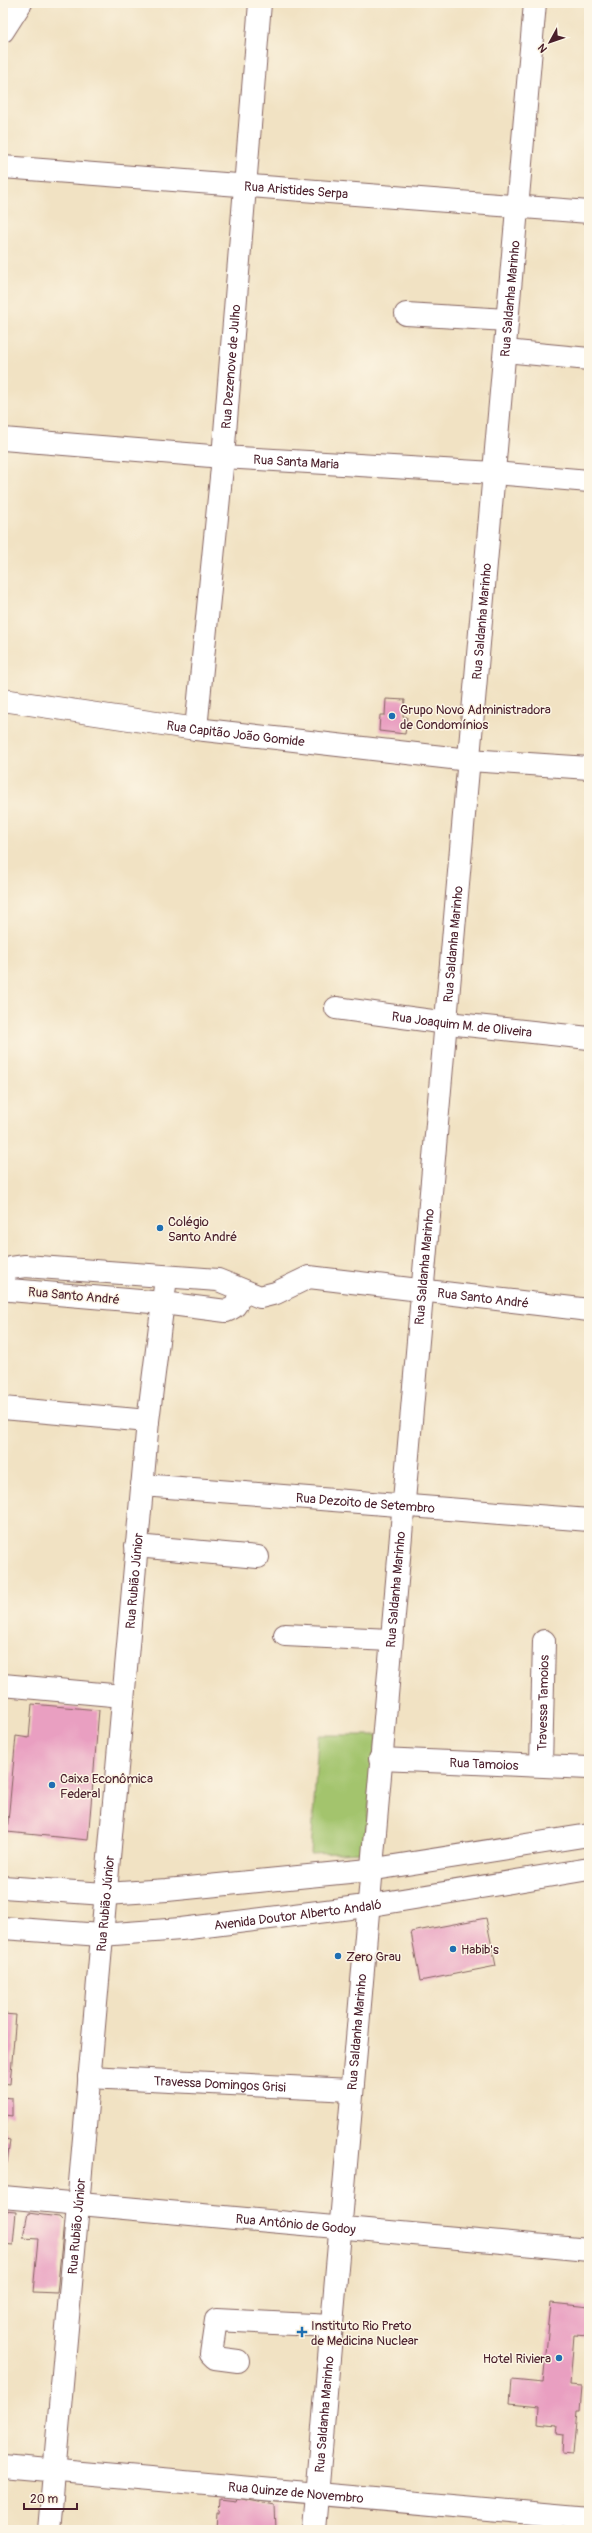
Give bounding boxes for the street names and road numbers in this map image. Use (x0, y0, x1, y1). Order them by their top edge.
street label: Rua Aristides Serpa (243, 179, 349, 202)
street label: Rua Saldanha Marinho (497, 240, 524, 357)
street label: Rua Dezenove de Julho (218, 304, 244, 430)
street label: Rua Santa Maria (253, 452, 339, 473)
street label: Rua Saldanha Marinho (469, 562, 495, 680)
street label: Rua Capitão João Gomide (165, 718, 306, 750)
street label: Rua Saldanha Marinho (440, 885, 467, 1003)
street label: Rua Joaquim M. de Oliveira (391, 1009, 533, 1041)
street label: Rua Saldanha Marinho (412, 1208, 438, 1326)
street label: Rua Santo André (27, 1284, 121, 1308)
street label: Rua Santo André (436, 1285, 530, 1312)
street label: Rua Dezoito de Setembro (295, 1490, 435, 1517)
street label: Rua Saldanha Marinho (383, 1531, 409, 1648)
street label: Rua Rubião Júnior (122, 1532, 147, 1630)
street label: Travessa Tamoios (534, 1654, 553, 1751)
street label: Rua Tamoios (449, 1755, 519, 1774)
street label: Rua Rubião Júnior (94, 1854, 118, 1952)
street label: Avenida Doutor Alberto Andaló (213, 1897, 383, 1934)
street label: Rua Saldanha Marinho (344, 1973, 370, 2091)
street label: Travessa Domingos Grisi (153, 2073, 286, 2096)
street label: Rua Rubião Júnior (65, 2177, 89, 2275)
street label: Rua Antônio de Godoy (235, 2211, 357, 2238)
street label: Rua Saldanha Marinho (312, 2356, 338, 2473)
street label: Rua Quinze de Novembro (227, 2479, 364, 2507)

